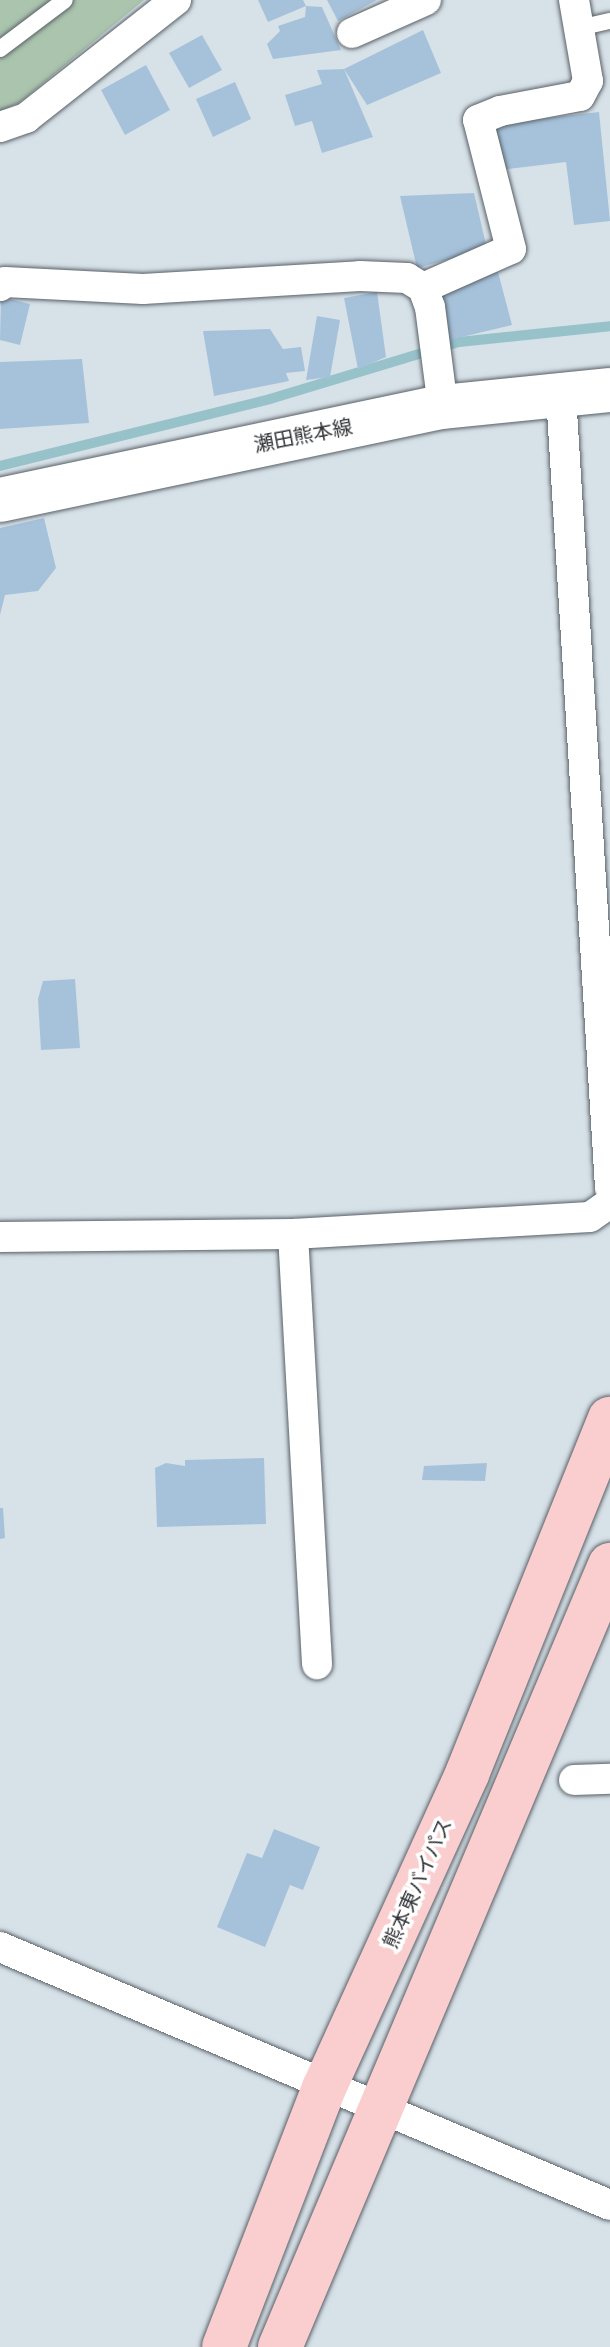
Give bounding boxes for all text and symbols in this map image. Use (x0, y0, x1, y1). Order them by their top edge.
street label: 瀬田熊本線 (252, 414, 354, 456)
street label: 熊本東バイパス (378, 1814, 456, 1952)

